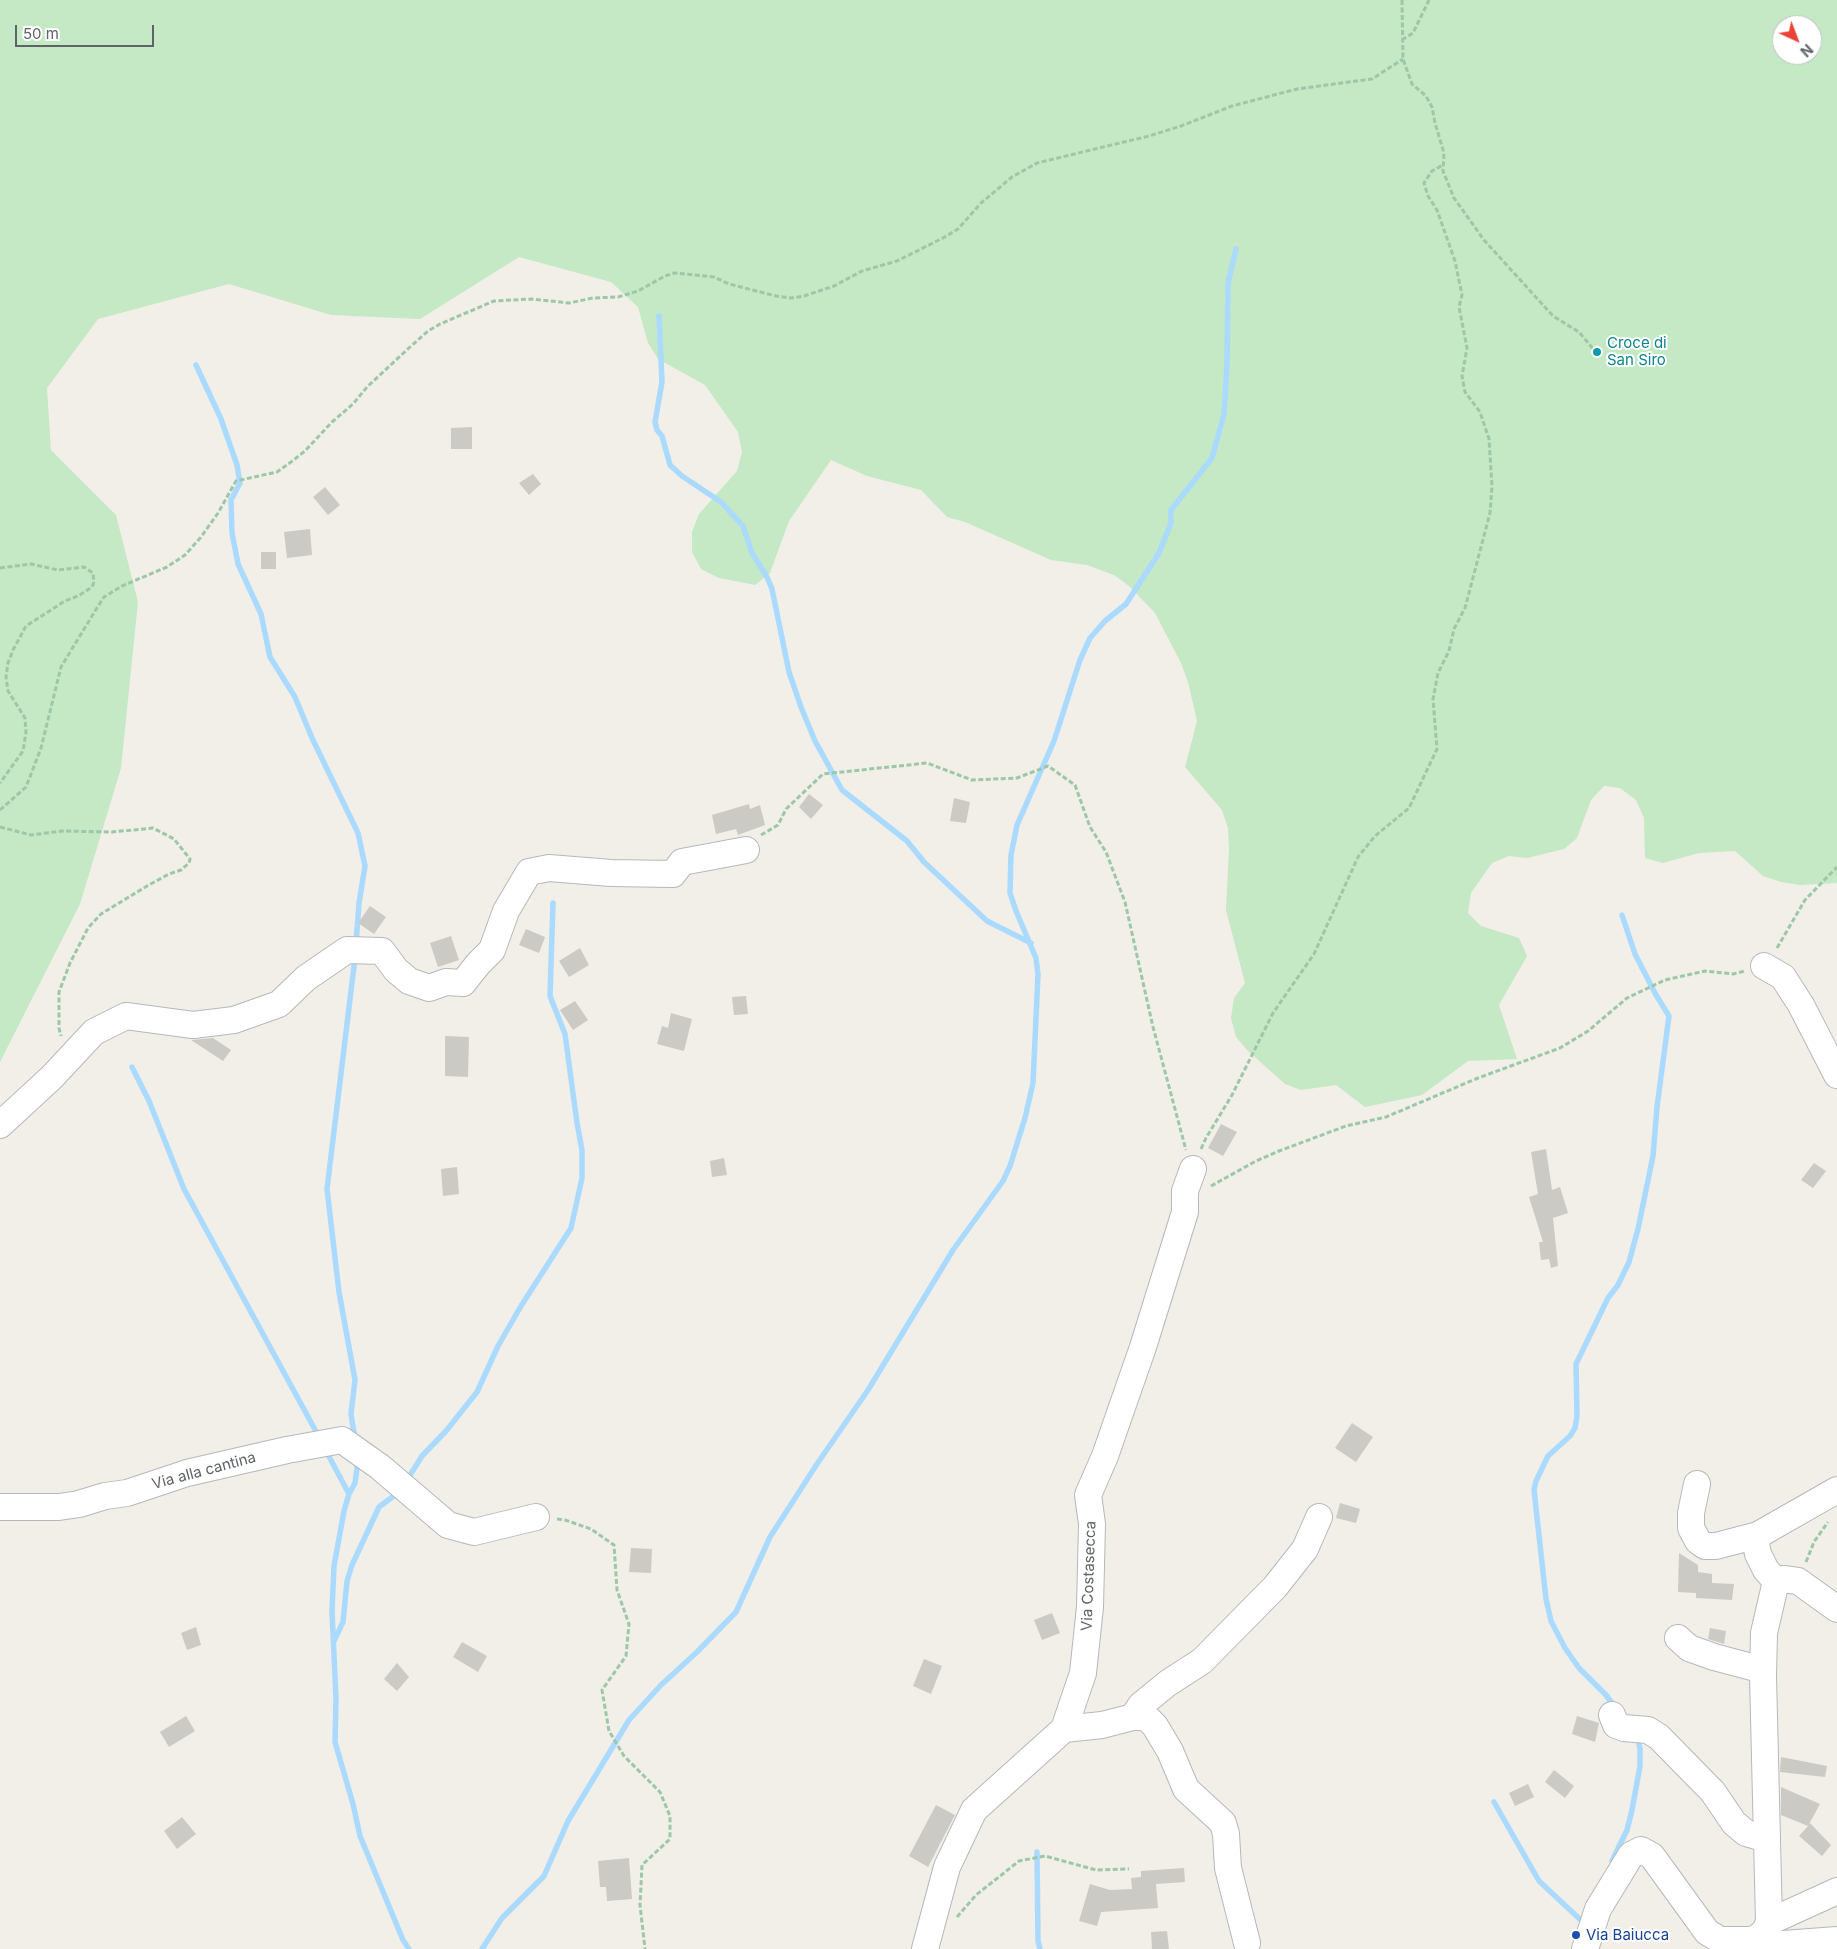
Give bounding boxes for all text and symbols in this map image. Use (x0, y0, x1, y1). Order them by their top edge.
scale bar (18, 15, 156, 47)
north arrow (1772, 15, 1822, 65)
text: 50 m (23, 24, 59, 43)
text: N (1797, 41, 1817, 60)
place label: Croce di San Siro (1607, 334, 1667, 369)
marker: Croce di San Siro (1591, 346, 1603, 358)
street label: Via alla cantina (150, 1448, 258, 1494)
street label: Via Costasecca (1078, 1521, 1100, 1631)
place label: Via Baiucca (1586, 1926, 1669, 1944)
marker: Via Baiucca (1570, 1929, 1582, 1941)

